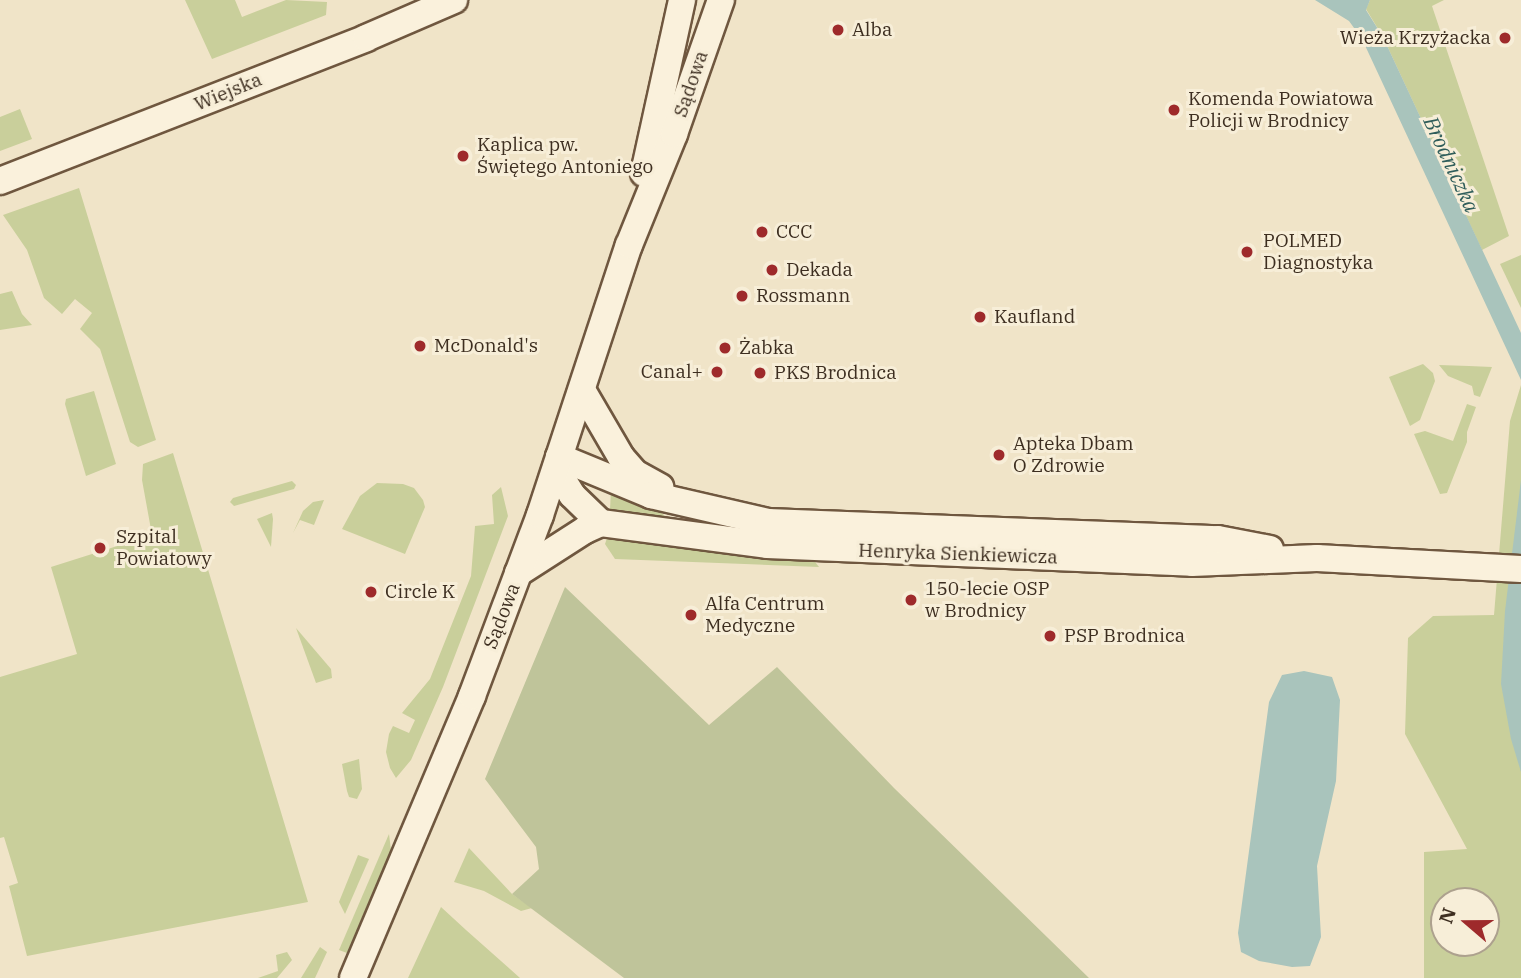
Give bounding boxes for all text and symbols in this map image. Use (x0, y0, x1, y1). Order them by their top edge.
place label: Alba (852, 19, 892, 41)
marker: Alba (830, 22, 846, 38)
place label: Wieża Krzyżacka (1340, 27, 1491, 49)
marker: Wieża Krzyżacka (1497, 30, 1513, 46)
street label: Sądowa (669, 48, 713, 120)
street label: Wiejska (191, 68, 265, 116)
place label: Komenda Powiatowa Policji w Brodnicy (1188, 88, 1374, 132)
marker: Komenda Powiatowa Policji w Brodnicy (1166, 102, 1182, 118)
water label: Brodniczka (1419, 112, 1485, 216)
place label: Kaplica pw. Świętego Antoniego (477, 134, 653, 178)
marker: Kaplica pw. Świętego Antoniego (455, 148, 471, 164)
place label: CCC (776, 221, 812, 243)
marker: CCC (754, 224, 770, 240)
place label: POLMED Diagnostyka (1263, 230, 1373, 274)
marker: POLMED Diagnostyka (1237, 242, 1257, 262)
place label: Dekada (786, 259, 853, 281)
marker: Dekada (764, 262, 780, 278)
place label: Rossmann (756, 285, 850, 307)
marker: Rossmann (734, 288, 750, 304)
place label: Kaufland (994, 306, 1075, 328)
marker: Kaufland (972, 309, 988, 325)
place label: McDonald's (434, 335, 538, 357)
place label: Żabka (739, 337, 794, 359)
marker: McDonald's (412, 338, 428, 354)
marker: Żabka (717, 340, 733, 356)
place label: Canal+ (641, 361, 703, 383)
place label: PKS Brodnica (774, 362, 897, 384)
marker: Canal+ (709, 364, 725, 380)
marker: PKS Brodnica (752, 365, 768, 381)
place label: Apteka Dbam O Zdrowie (1013, 433, 1134, 477)
marker: Apteka Dbam O Zdrowie (991, 447, 1007, 463)
place label: Szpital Powiatowy (116, 526, 212, 570)
marker: Szpital Powiatowy (90, 538, 110, 558)
street label: Henryka Sienkiewicza (858, 539, 1058, 569)
place label: 150-lecie OSP w Brodnicy (925, 578, 1050, 622)
street label: Sądowa (479, 580, 525, 652)
place label: Circle K (385, 581, 455, 603)
marker: Circle K (363, 584, 379, 600)
marker: 150-lecie OSP w Brodnicy (903, 592, 919, 608)
place label: Alfa Centrum Medyczne (705, 593, 825, 637)
marker: Alfa Centrum Medyczne (683, 607, 699, 623)
place label: PSP Brodnica (1064, 625, 1185, 647)
marker: PSP Brodnica (1042, 628, 1058, 644)
north arrow (1430, 887, 1500, 957)
text: N (1433, 904, 1461, 927)

